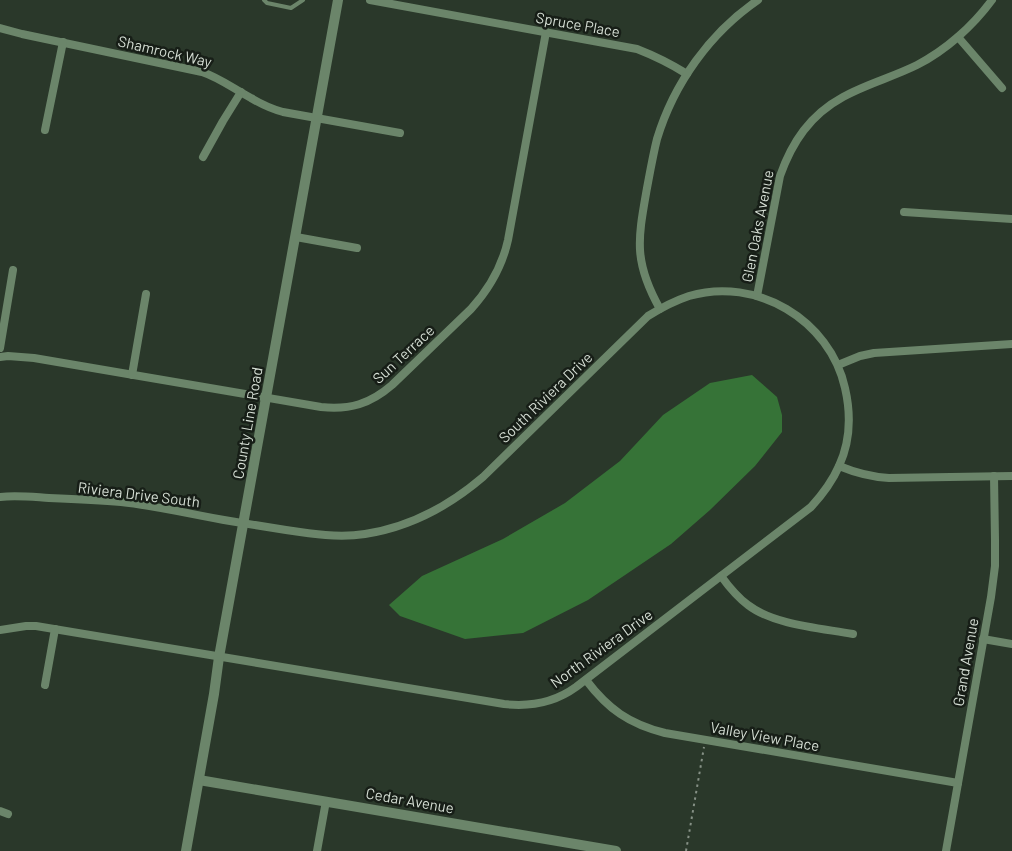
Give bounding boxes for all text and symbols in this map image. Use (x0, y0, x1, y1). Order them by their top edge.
street label: Spruce Place (535, 8, 621, 40)
street label: Shamrock Way (116, 31, 214, 71)
street label: Glen Oaks Avenue (737, 168, 777, 284)
street label: Sun Terrace (368, 321, 438, 387)
street label: South Riviera Drive (495, 348, 595, 446)
street label: County Line Road (228, 366, 266, 480)
street label: Riviera Drive South (77, 478, 201, 510)
street label: North Riviera Drive (546, 605, 656, 691)
street label: Grand Avenue (948, 617, 982, 707)
street label: Valley View Place (709, 718, 821, 754)
street label: Cedar Avenue (365, 783, 455, 817)

